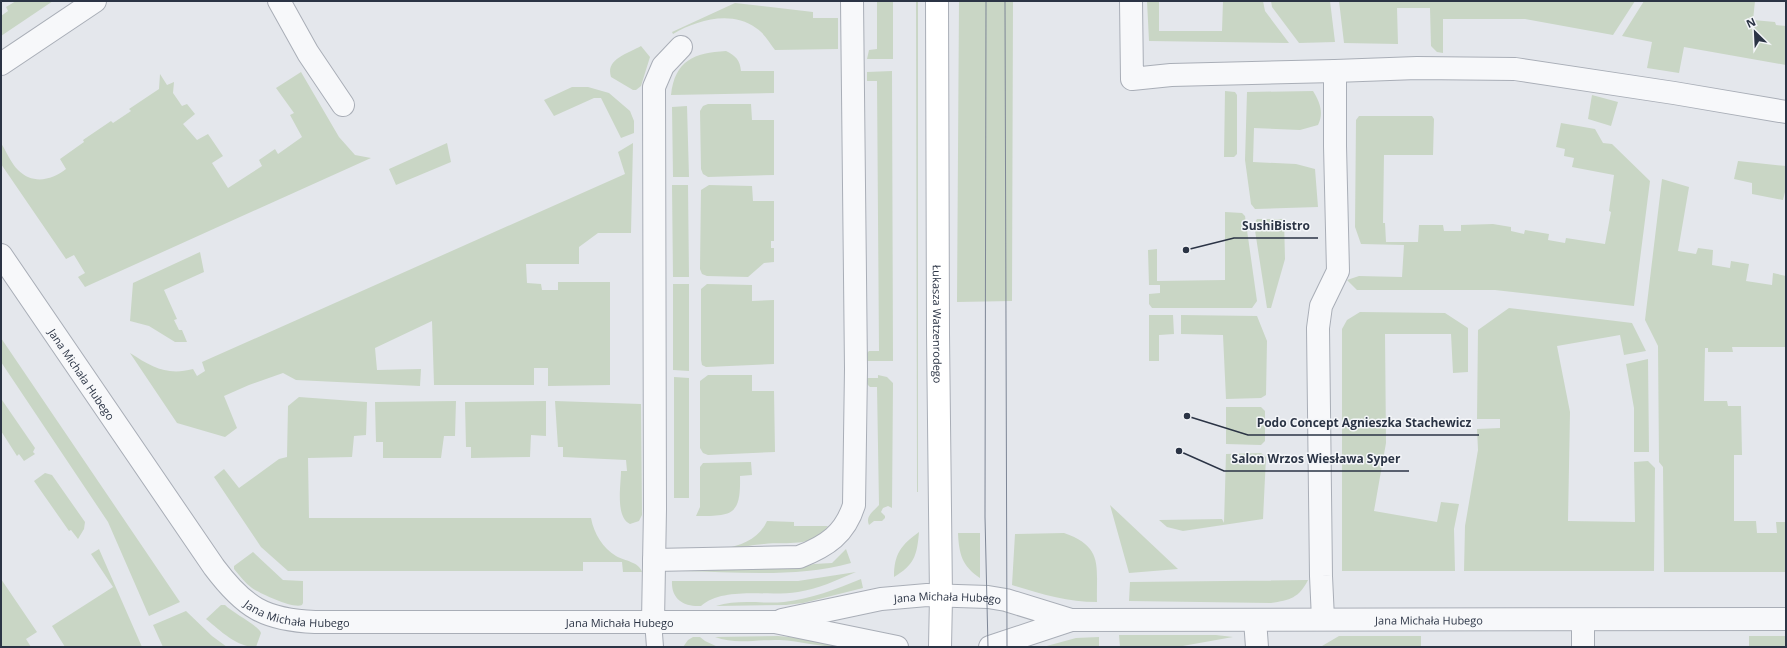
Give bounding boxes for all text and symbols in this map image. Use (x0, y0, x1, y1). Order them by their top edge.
north arrow (1735, 12, 1775, 52)
text: N (1744, 14, 1758, 31)
callout: SushiBistro (1234, 214, 1318, 238)
text: SushiBistro (1242, 217, 1310, 234)
street label: Łukasza Watzenrodego (930, 265, 946, 384)
street label: Jana Michała Hubego (45, 324, 119, 423)
callout: Podo Concept Agnieszka Stachewicz (1248, 411, 1479, 435)
text: Podo Concept Agnieszka Stachewicz (1257, 414, 1472, 431)
callout: Salon Wrzos Wiesława Syper (1224, 447, 1409, 471)
text: Salon Wrzos Wiesława Syper (1232, 450, 1401, 467)
street label: Jana Michała Hubego (892, 587, 1003, 607)
street label: Jana Michała Hubego (241, 595, 350, 630)
street label: Jana Michała Hubego (1374, 612, 1483, 627)
street label: Jana Michała Hubego (565, 615, 674, 630)

